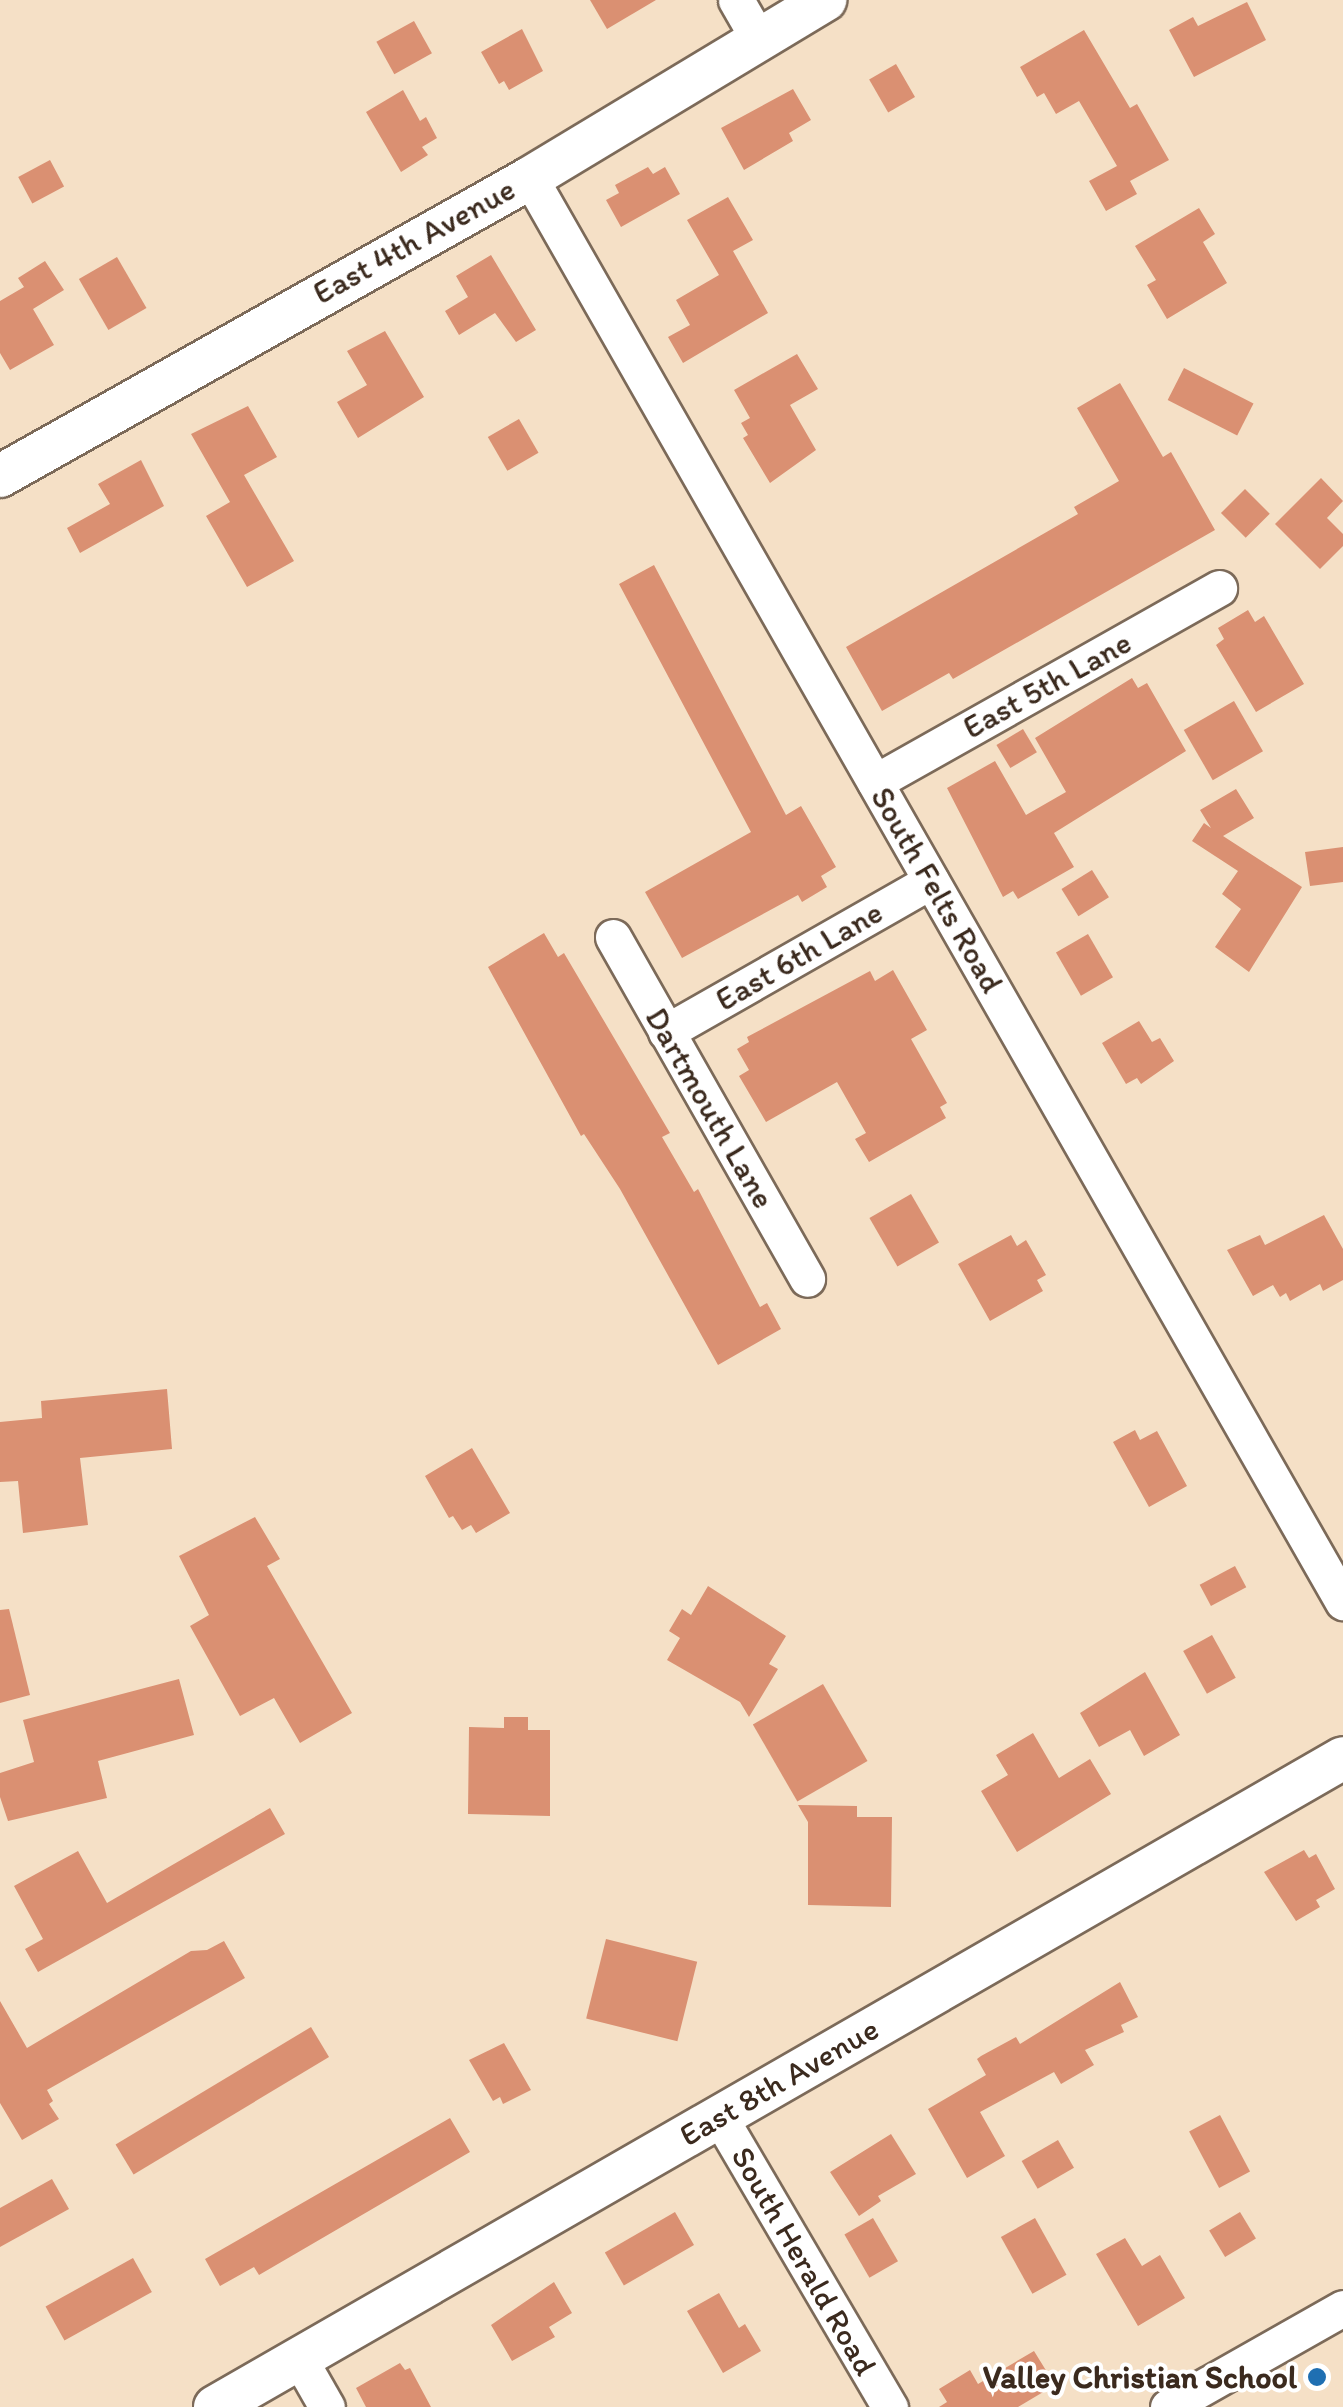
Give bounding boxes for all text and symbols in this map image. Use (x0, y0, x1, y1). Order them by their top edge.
street label: East 4th Avenue (307, 170, 521, 312)
street label: East 5th Lane (956, 623, 1138, 747)
street label: South Felts Road (863, 781, 1011, 999)
street label: East 6th Lane (709, 893, 889, 1019)
street label: Dartmouth Lane (637, 1001, 783, 1215)
street label: East 8th Avenue (674, 2010, 884, 2154)
street label: South Herald Road (723, 2141, 885, 2381)
place label: Valley Christian School (983, 2358, 1297, 2396)
marker: Valley Christian School (1306, 2366, 1328, 2388)

